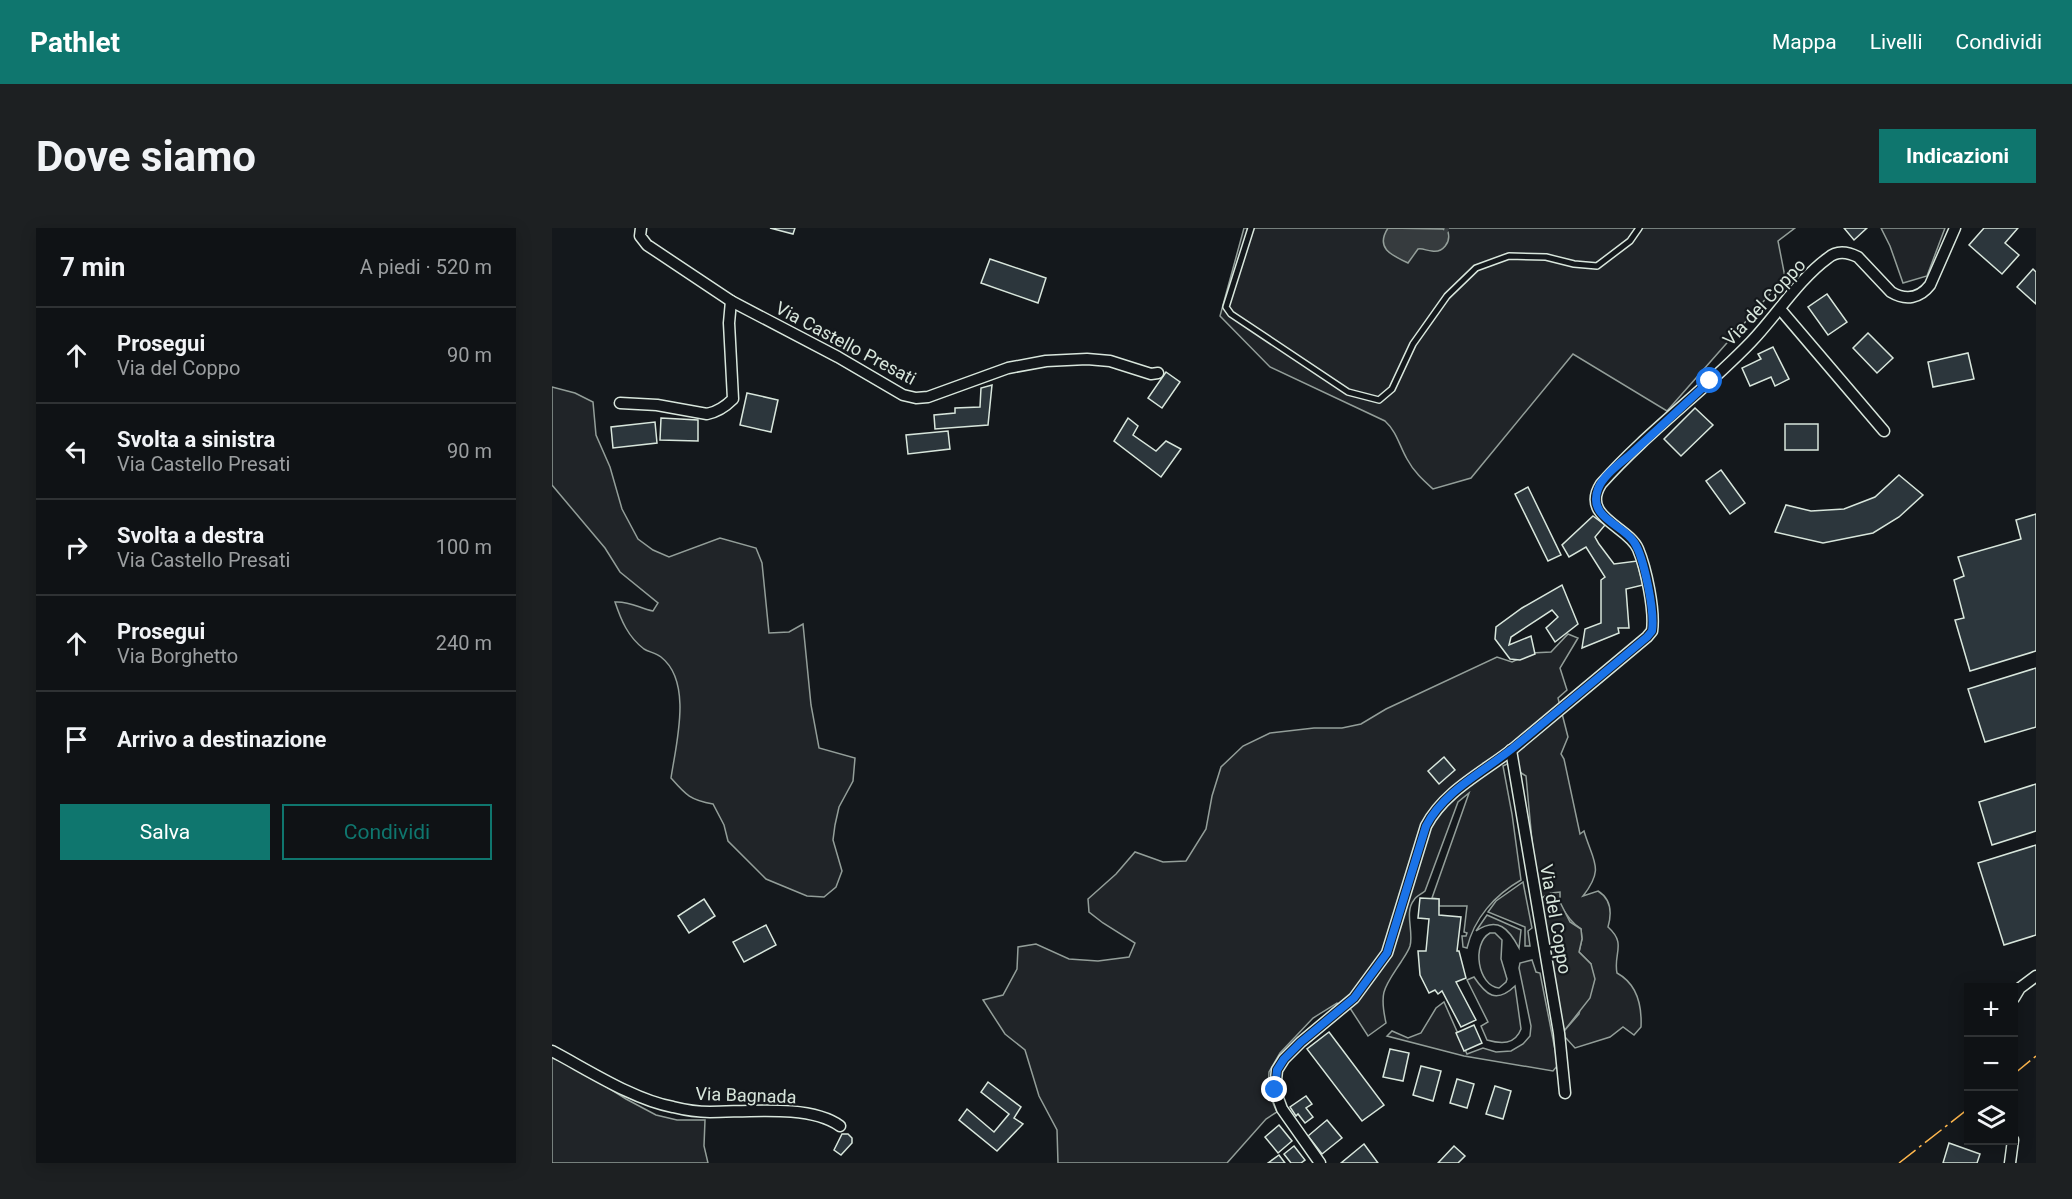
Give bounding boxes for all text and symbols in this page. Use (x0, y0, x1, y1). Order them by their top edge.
text: Pathlet (30, 26, 120, 59)
text: Mappa (1772, 30, 1837, 54)
text: Livelli (1870, 30, 1923, 54)
text: Condividi (1956, 30, 2042, 54)
button: Indicazioni (1879, 129, 2036, 183)
text: Dove siamo (36, 132, 256, 181)
text: 7 min (60, 252, 125, 282)
street label: Via del Coppo (1718, 254, 1810, 350)
text: A piedi · 520 m (360, 255, 492, 279)
street label: Via Castello Presati (772, 297, 920, 389)
text: Prosegui (117, 331, 205, 356)
icon: ahead (60, 339, 93, 372)
text: 90 m (447, 343, 492, 367)
text: Via del Coppo (117, 356, 240, 380)
route start (1696, 367, 1722, 393)
text: Svolta a sinistra (117, 427, 275, 452)
icon: left (60, 435, 93, 468)
text: 90 m (447, 439, 492, 463)
text: Via Castello Presati (117, 452, 290, 476)
text: Svolta a destra (117, 523, 264, 548)
icon: right (60, 531, 93, 564)
text: 100 m (436, 535, 492, 559)
text: Via Castello Presati (117, 548, 290, 572)
text: Prosegui (117, 619, 205, 644)
icon: ahead (60, 627, 93, 660)
text: 240 m (436, 631, 492, 655)
text: Via Borghetto (117, 644, 238, 668)
icon: arrive (60, 723, 93, 756)
text: Arrivo a destinazione (117, 727, 326, 752)
button: Salva (60, 804, 270, 860)
button: Condividi (282, 804, 492, 860)
street label: Via del Coppo (1536, 862, 1576, 976)
map controls (1964, 983, 2018, 1145)
button: + (1964, 983, 2018, 1037)
button: − (1964, 1037, 2018, 1091)
route end (1261, 1076, 1287, 1102)
street label: Via Bagnada (695, 1083, 797, 1107)
button: layers (1964, 1091, 2018, 1145)

